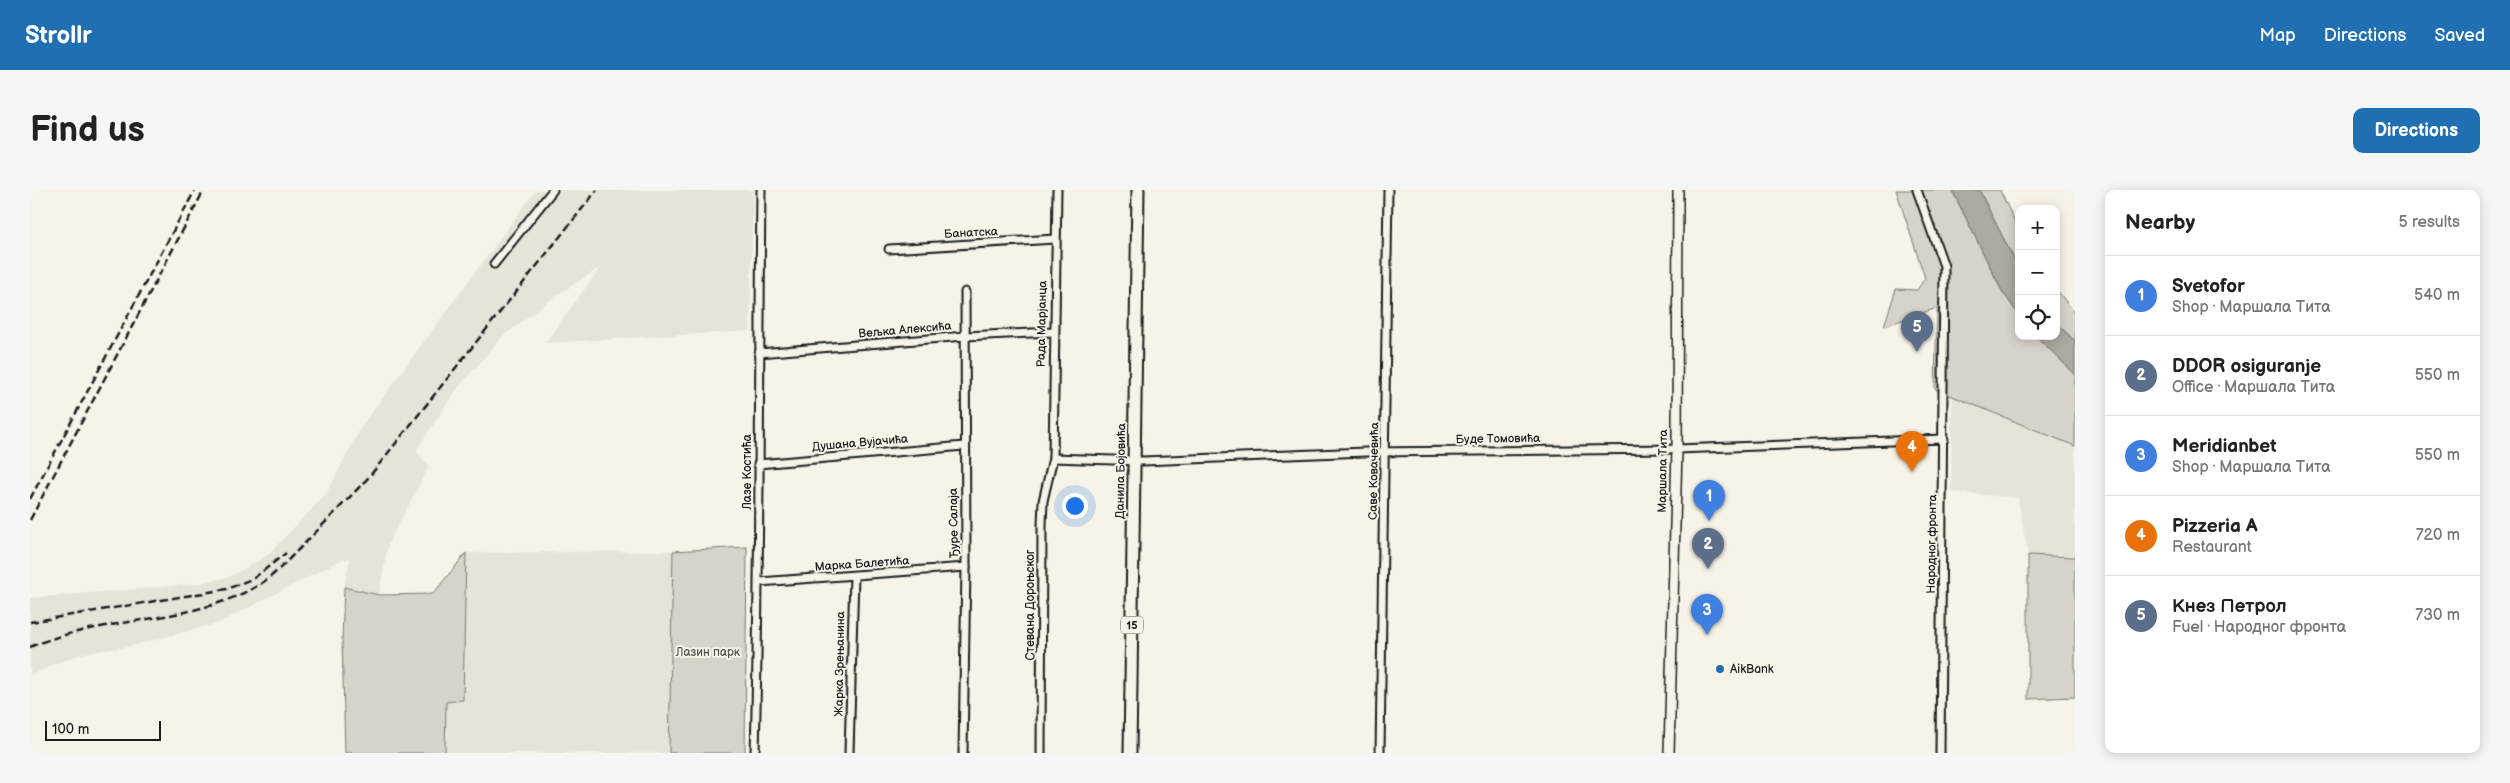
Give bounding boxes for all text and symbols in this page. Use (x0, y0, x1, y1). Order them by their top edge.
text: Strollr (25, 21, 92, 50)
text: Map (2260, 25, 2296, 46)
text: Directions (2324, 25, 2406, 46)
text: Saved (2434, 25, 2485, 46)
button: Directions (2353, 108, 2480, 153)
text: Find us (30, 109, 145, 152)
map controls (2015, 205, 2060, 340)
button: + (2015, 205, 2060, 250)
text: Nearby (2125, 210, 2195, 235)
text: 5 results (2398, 213, 2460, 232)
street label: Банатска (944, 224, 998, 242)
button: − (2015, 250, 2060, 295)
text: Svetofor (2172, 275, 2245, 298)
street label: Рада Марјанца (1034, 280, 1050, 368)
text: 1 (2138, 286, 2144, 305)
text: 540 m (2414, 286, 2460, 305)
button: locate (2015, 295, 2060, 340)
text: Shop · Маршала Тита (2172, 298, 2331, 317)
pin: 5 (1901, 311, 1933, 352)
street label: Вељка Алексића (858, 318, 952, 342)
text: DDOR osiguranje (2172, 355, 2321, 378)
text: 2 (2136, 366, 2146, 385)
text: 550 m (2415, 366, 2460, 385)
text: Office · Маршала Тита (2172, 378, 2335, 397)
street label: Саве Ковачевића (1366, 422, 1382, 520)
street label: Данила Бојовића (1113, 423, 1129, 519)
street label: Маршала Тита (1655, 429, 1671, 513)
street label: Душана Вујачића (811, 431, 909, 455)
street label: Буде Томовића (1456, 431, 1540, 447)
pin: 4 (1896, 431, 1928, 472)
street label: Лазе Костића (740, 434, 755, 511)
text: Meridianbet (2172, 435, 2277, 458)
text: 3 (2136, 446, 2146, 465)
text: 550 m (2415, 446, 2460, 465)
text: Shop · Маршала Тита (2172, 458, 2331, 477)
pin: 1 (1693, 480, 1725, 521)
street label: Ђуре Салаја (946, 488, 962, 558)
your location (1062, 493, 1088, 519)
street label: Народног фронта (1924, 494, 1940, 594)
text: Pizzeria A (2172, 515, 2258, 538)
text: 4 (2136, 526, 2146, 545)
text: 720 m (2416, 526, 2460, 545)
pin: 2 (1692, 528, 1724, 569)
text: Restaurant (2172, 538, 2252, 557)
street label: Стевана Дороњског (1023, 549, 1038, 661)
street label: Марка Балетића (814, 553, 910, 575)
pin: 3 (1691, 594, 1723, 635)
text: Кнез Петрол (2172, 595, 2287, 618)
text: 5 (2136, 606, 2146, 625)
text: 730 m (2415, 606, 2460, 625)
street label: Жарка Зрењанина (832, 611, 848, 717)
road number: 15 (1121, 616, 1143, 634)
text: Fuel · Народног фронта (2172, 618, 2346, 637)
park label: Лазин парк (675, 645, 741, 660)
place label: AikBank (1730, 662, 1774, 677)
marker: AikBank (1714, 663, 1726, 675)
scale bar (45, 718, 161, 741)
text: 100 m (52, 721, 89, 738)

